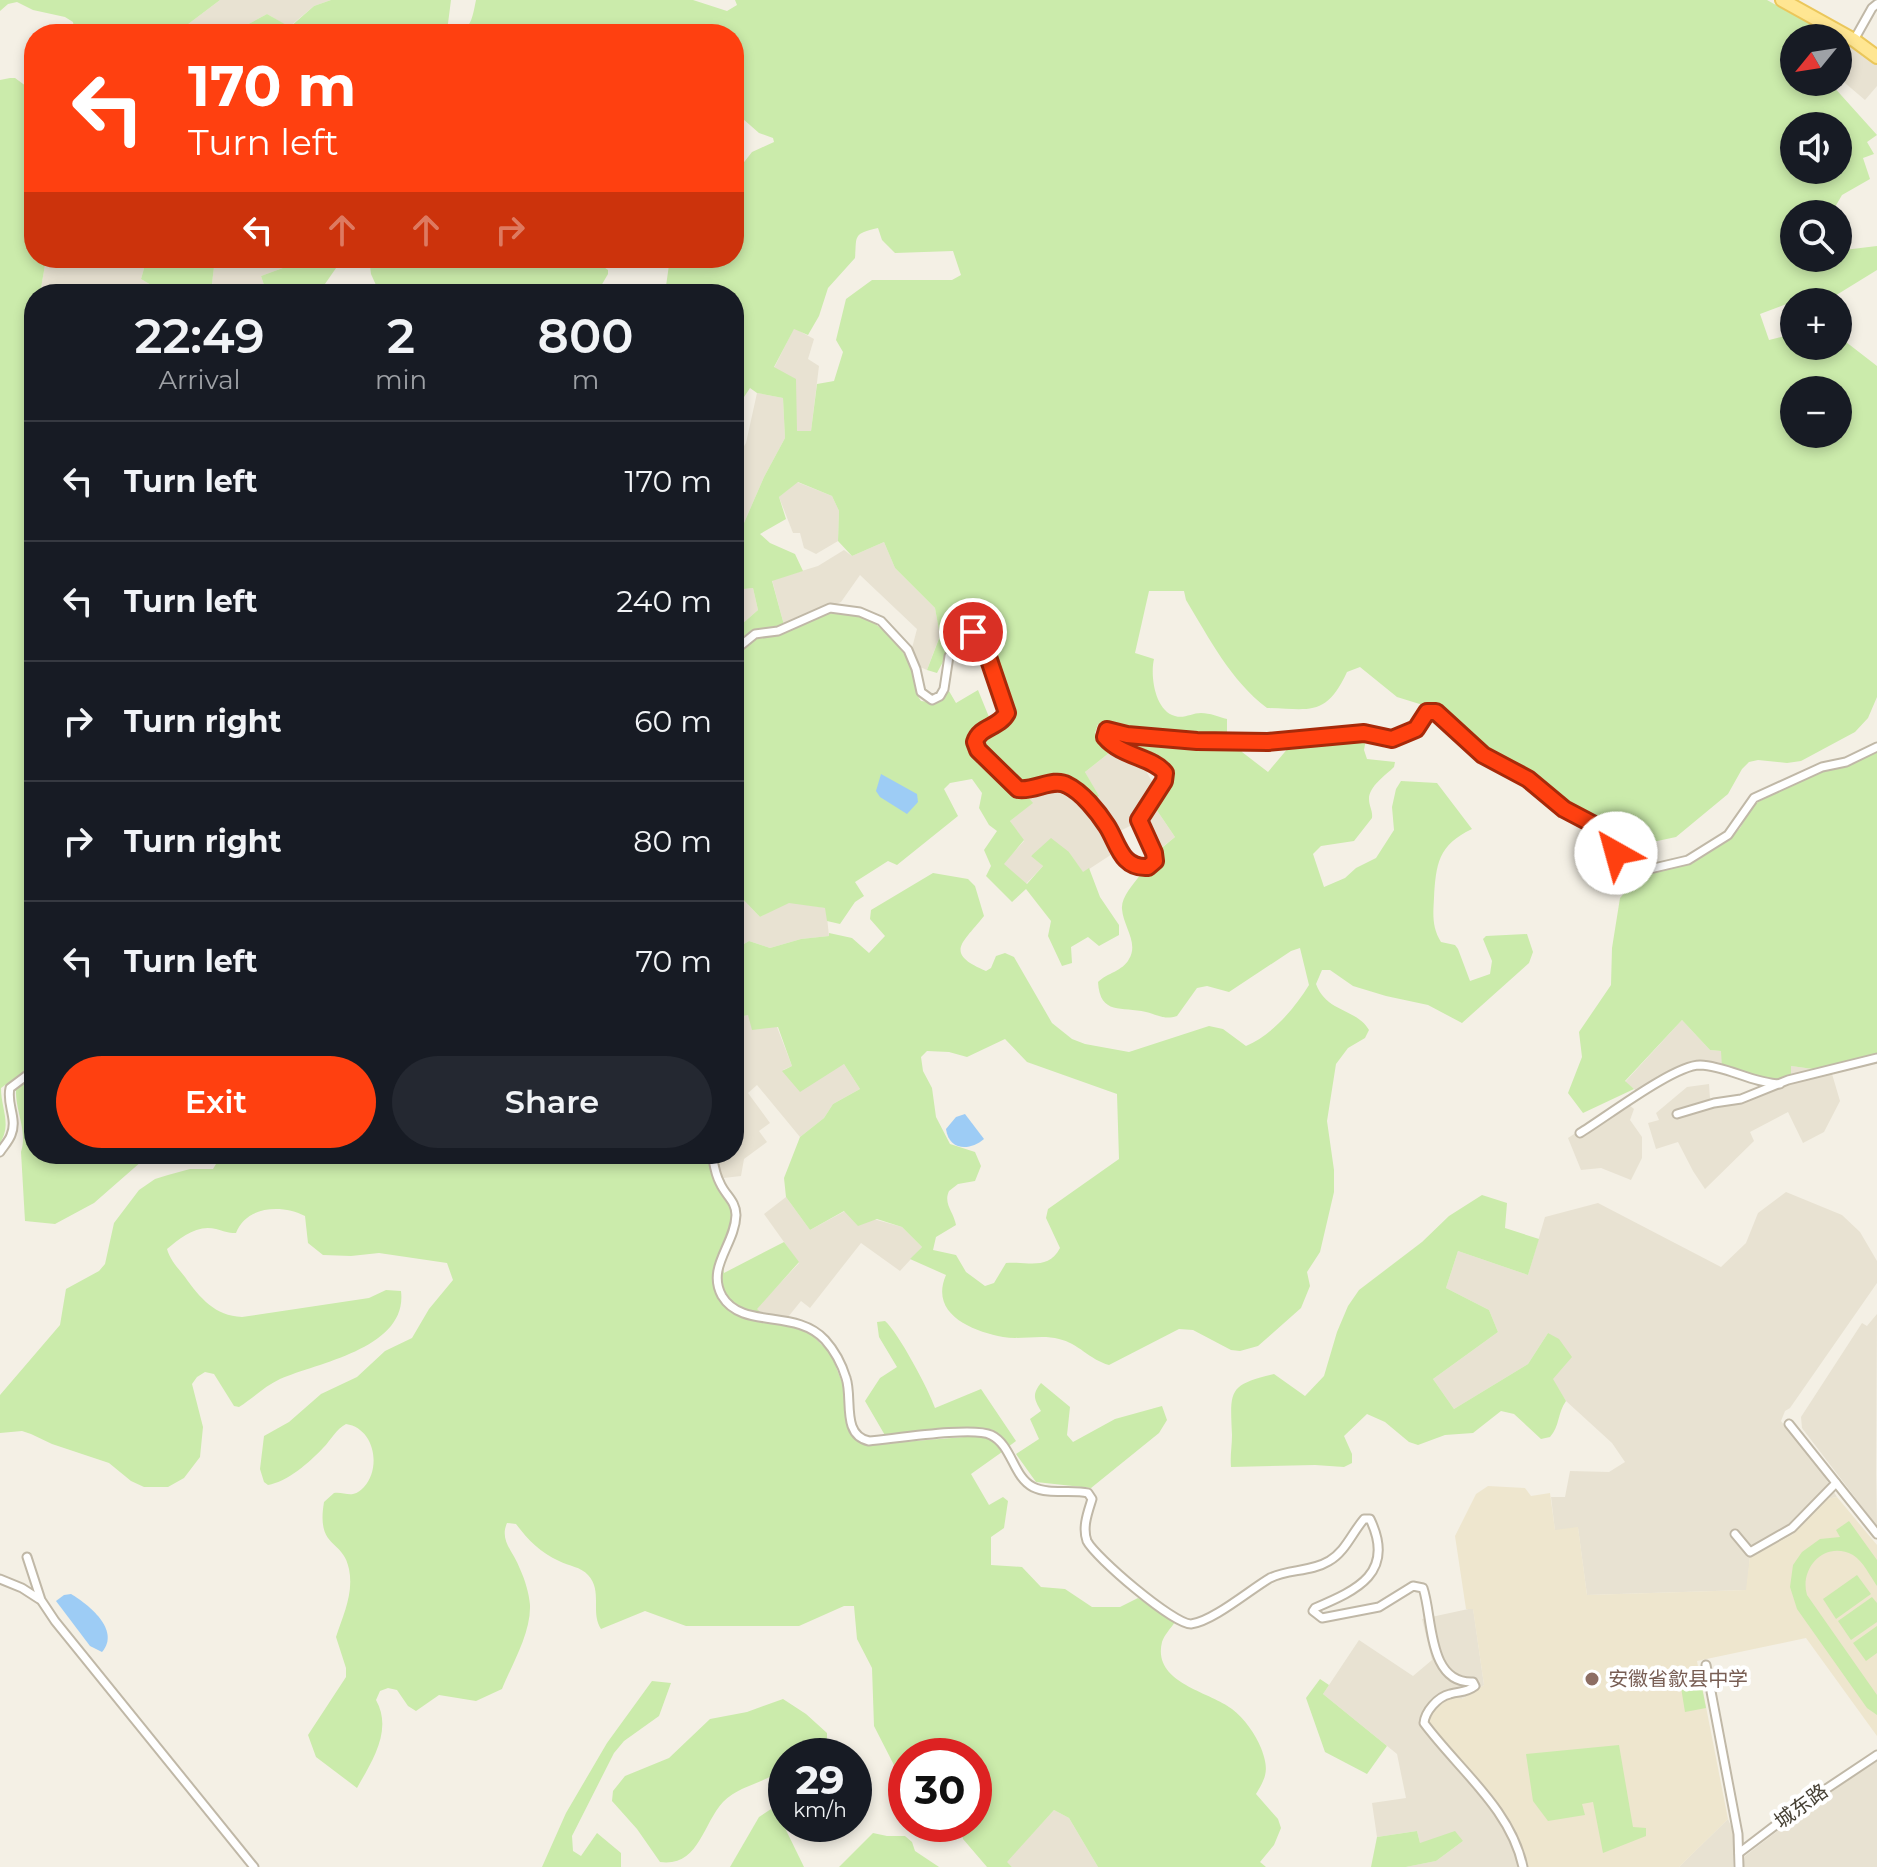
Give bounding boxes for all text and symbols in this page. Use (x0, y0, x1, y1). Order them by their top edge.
north arrow (1780, 24, 1852, 96)
map controls (1780, 24, 1852, 448)
text: 170 m (188, 52, 356, 120)
icon: left (56, 56, 160, 160)
button: sound (1780, 112, 1852, 184)
text: Turn left (188, 120, 339, 164)
button: search (1780, 200, 1852, 272)
icon: left (236, 208, 280, 252)
icon: ahead (320, 208, 364, 252)
icon: ahead (404, 208, 448, 252)
icon: right (488, 208, 532, 252)
button: + (1780, 288, 1852, 360)
text: 22:49 (134, 307, 265, 365)
text: 2 (387, 307, 415, 365)
text: 800 (538, 307, 634, 365)
text: Arrival (158, 364, 240, 396)
text: min (375, 364, 427, 396)
text: m (572, 364, 599, 396)
button: − (1780, 376, 1852, 448)
icon: left (56, 459, 100, 503)
text: Turn left (124, 463, 257, 500)
text: 170 m (625, 463, 712, 500)
icon: left (56, 579, 100, 623)
text: Turn left (124, 583, 257, 620)
text: 240 m (616, 583, 712, 620)
pin (939, 598, 1007, 666)
icon: arrive (951, 610, 995, 654)
icon: right (56, 699, 100, 743)
text: Turn right (124, 703, 281, 740)
text: 60 m (634, 703, 712, 740)
position arrow (1574, 811, 1658, 895)
icon: right (56, 819, 100, 863)
text: Turn right (124, 823, 281, 860)
text: 80 m (633, 823, 712, 860)
icon: left (56, 939, 100, 983)
text: Turn left (124, 943, 257, 980)
text: 70 m (635, 943, 712, 980)
button: Exit (56, 1056, 376, 1148)
button: Share (392, 1056, 712, 1148)
place label: 安徽省歙县中学 (1608, 1667, 1748, 1691)
marker: 安徽省歙县中学 (1583, 1670, 1601, 1688)
speed limit sign: 30 (888, 1738, 992, 1842)
text: 29 (795, 1755, 845, 1804)
street label: 城东路 (1770, 1779, 1832, 1833)
text: km/h (793, 1798, 847, 1822)

